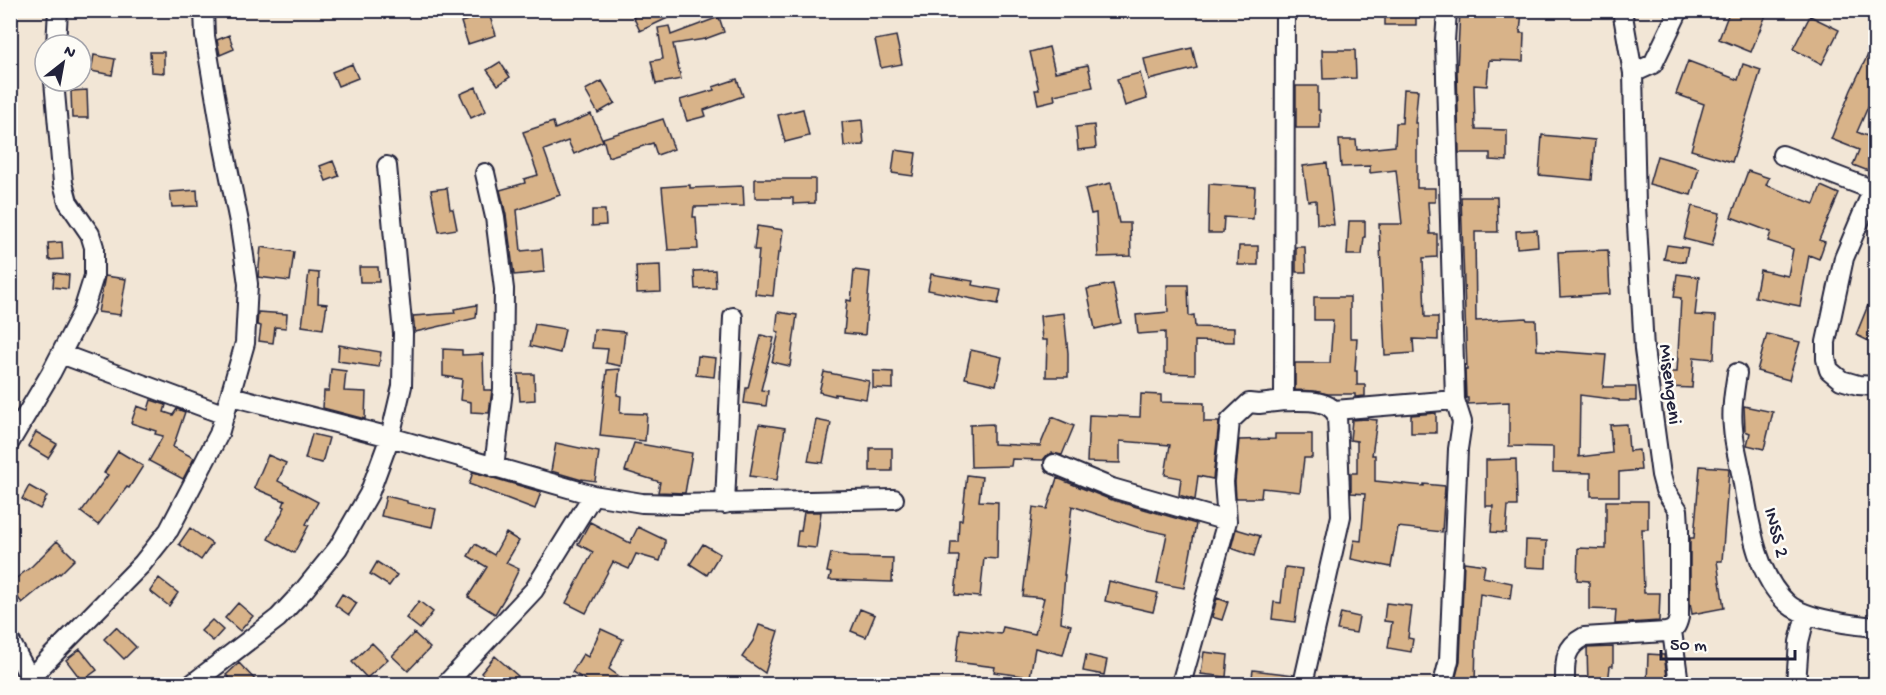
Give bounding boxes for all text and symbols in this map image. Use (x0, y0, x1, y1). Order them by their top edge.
north arrow (33, 33, 93, 93)
text: N (60, 42, 79, 64)
street label: Misengeni (1652, 343, 1685, 426)
street label: INSS 2 (1757, 505, 1792, 561)
scale bar (1661, 623, 1794, 661)
text: 50 m (1670, 636, 1707, 657)

